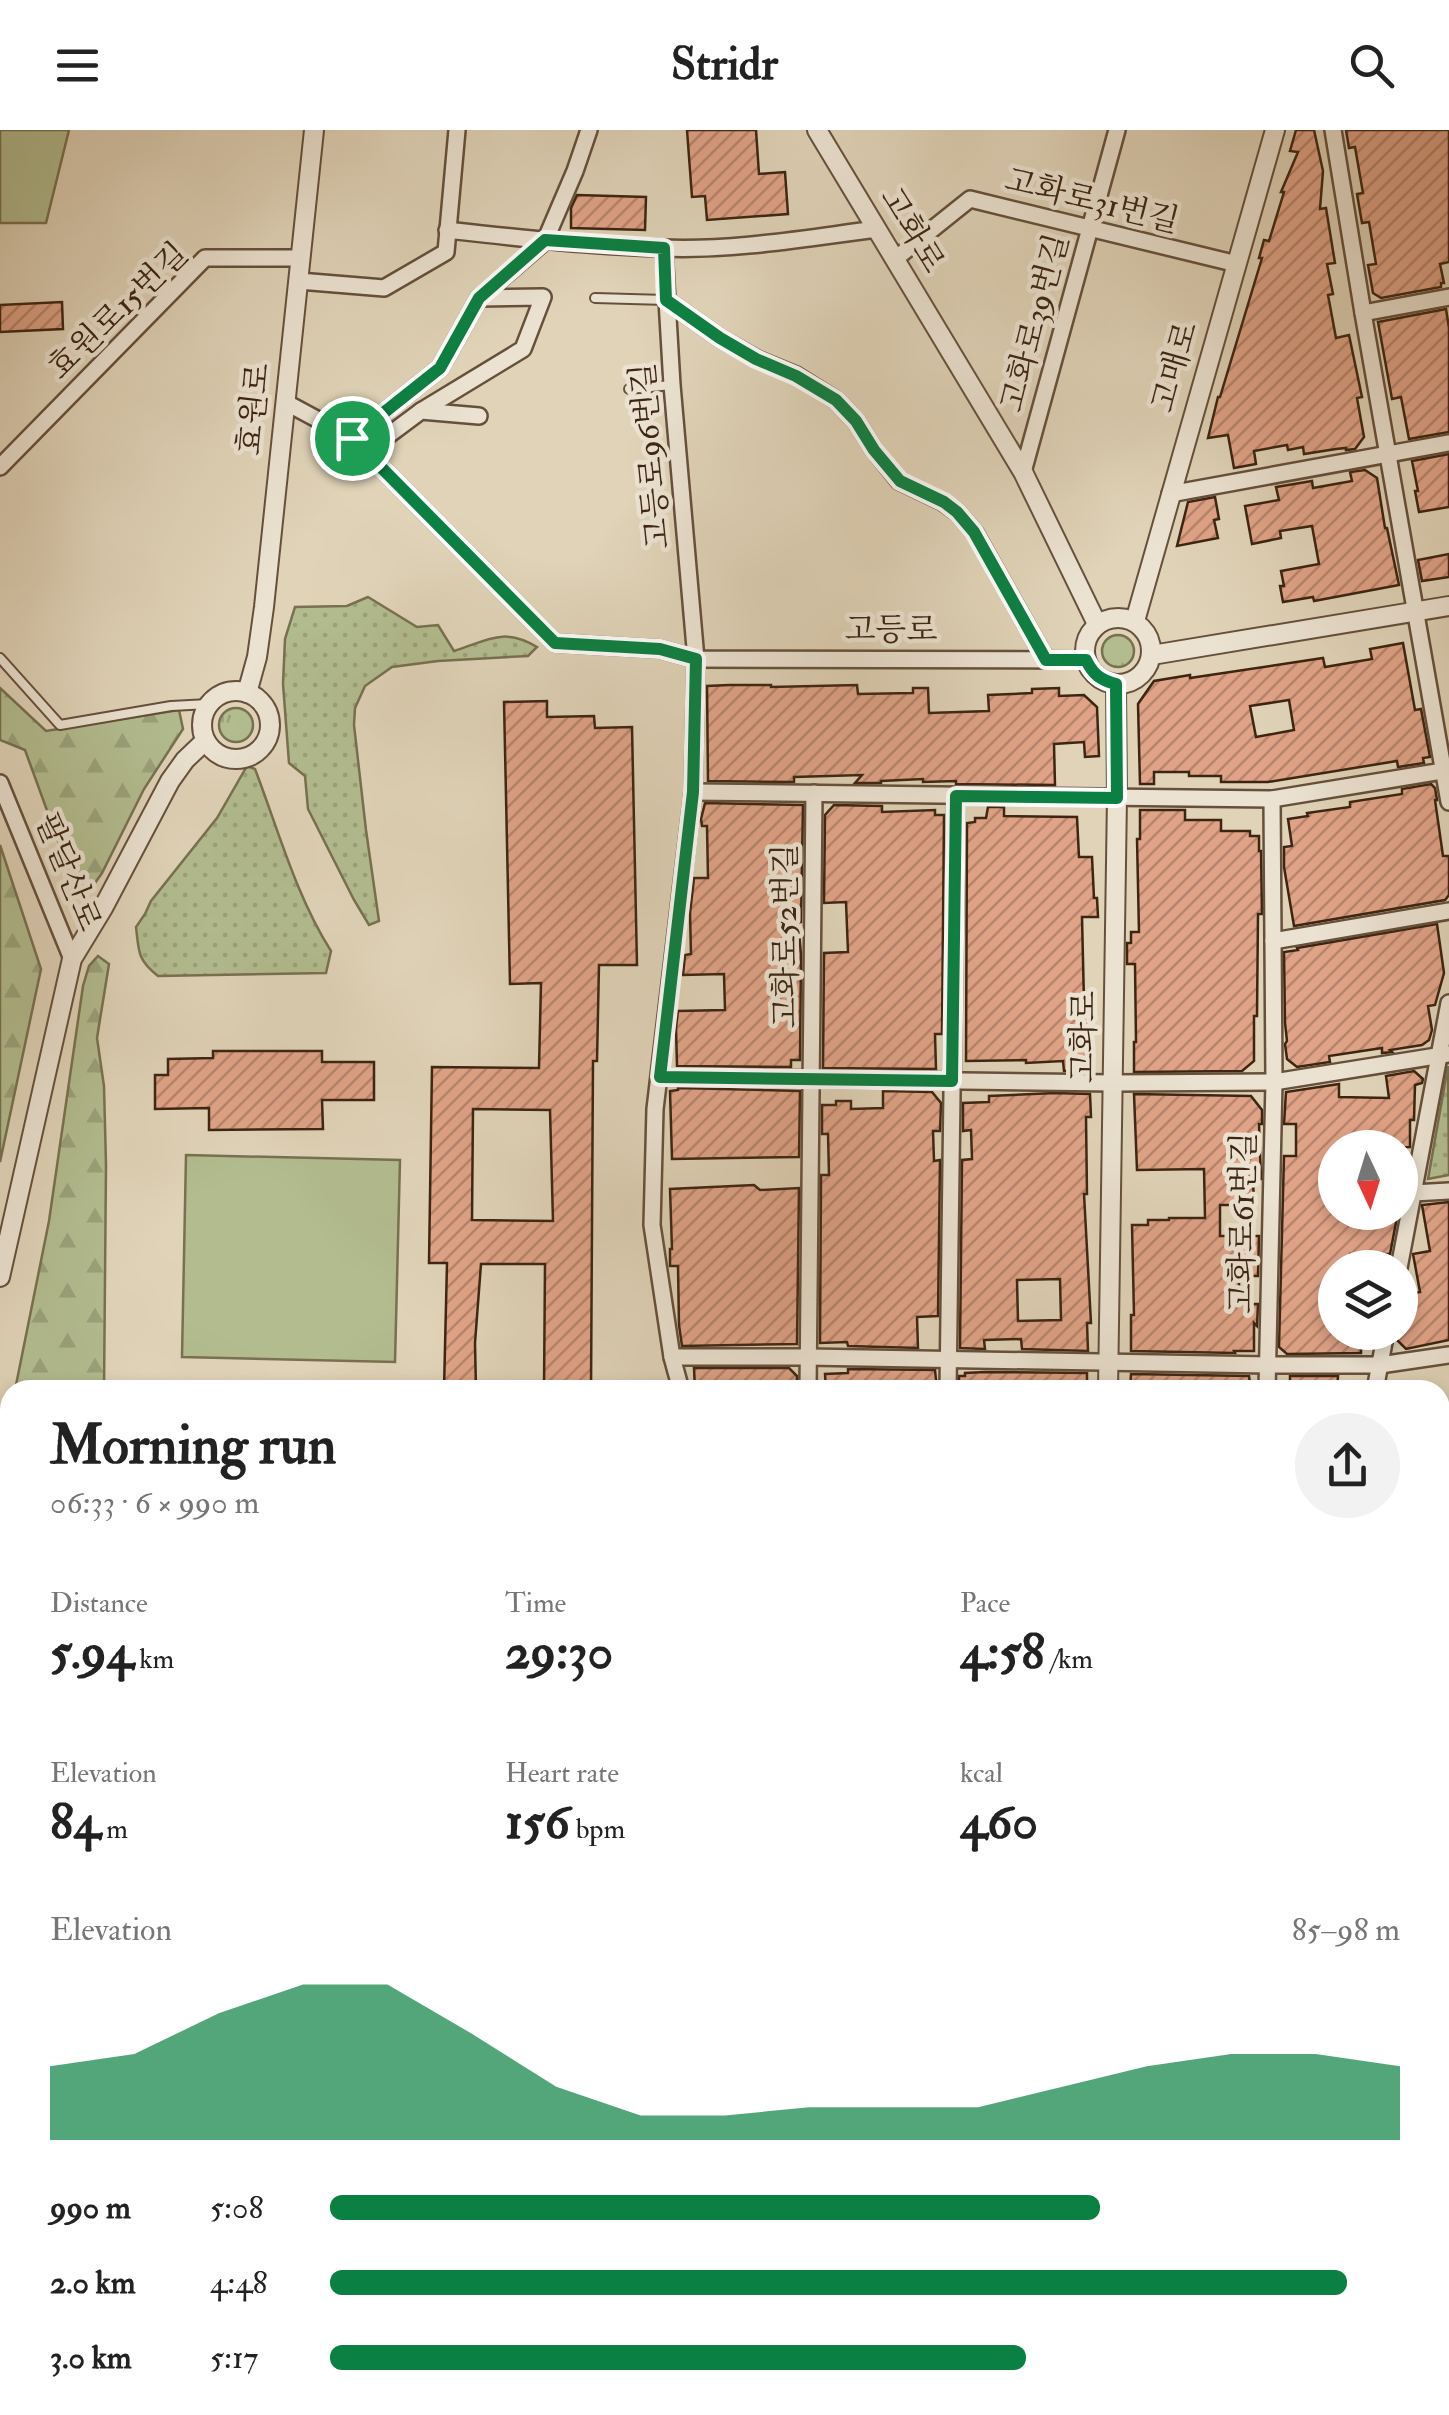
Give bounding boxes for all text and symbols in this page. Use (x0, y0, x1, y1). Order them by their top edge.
text: Stridr (671, 37, 778, 93)
icon: menu (50, 38, 105, 93)
icon: search (1344, 38, 1399, 93)
street label: 고화로31번길 (1001, 160, 1183, 242)
street label: 고화로 (871, 180, 953, 280)
street label: 고화로39번길 (992, 229, 1078, 417)
street label: 효원로15번길 (39, 234, 197, 388)
street label: 고매로 (1143, 317, 1207, 417)
street label: 효원로 (229, 361, 279, 457)
street label: 고등로96번길 (623, 361, 679, 551)
pin (310, 396, 395, 481)
icon: arrive (325, 411, 380, 466)
street label: 고등로 (845, 610, 937, 650)
street label: 팔달산로 (26, 807, 110, 937)
street label: 고화로52번길 (766, 844, 806, 1028)
street label: 고화로 (1063, 990, 1105, 1084)
north arrow (1318, 1130, 1418, 1230)
map controls (1318, 1130, 1418, 1350)
street label: 고화로61번길 (1221, 1132, 1265, 1314)
button: layers (1318, 1250, 1418, 1350)
text: Morning run (50, 1411, 336, 1480)
button: share (1295, 1413, 1400, 1518)
text: 06:33 · 6 × 990 m (50, 1483, 259, 1523)
text: Distance (50, 1586, 148, 1621)
text: Time (505, 1586, 566, 1621)
text: Pace (960, 1586, 1010, 1621)
text: 5.94 (50, 1621, 133, 1684)
text: 29:30 (505, 1621, 613, 1684)
text: 4:58 (960, 1621, 1045, 1684)
text: km (133, 1642, 174, 1677)
text: /km (1045, 1642, 1093, 1677)
text: Elevation (50, 1756, 157, 1791)
text: Heart rate (505, 1756, 619, 1791)
text: kcal (960, 1756, 1003, 1791)
text: 84 (50, 1791, 100, 1854)
text: 156 (505, 1791, 570, 1854)
text: 460 (960, 1791, 1038, 1854)
text: m (100, 1812, 128, 1847)
text: bpm (570, 1812, 625, 1847)
text: Elevation (50, 1910, 172, 1950)
text: 85–98 m (1292, 1910, 1400, 1950)
text: 990 m (50, 2188, 131, 2228)
text: 5:08 (210, 2188, 263, 2228)
text: 2.0 km (50, 2263, 136, 2303)
text: 4:48 (210, 2263, 267, 2303)
text: 3.0 km (50, 2338, 132, 2378)
text: 5:17 (210, 2338, 258, 2378)

